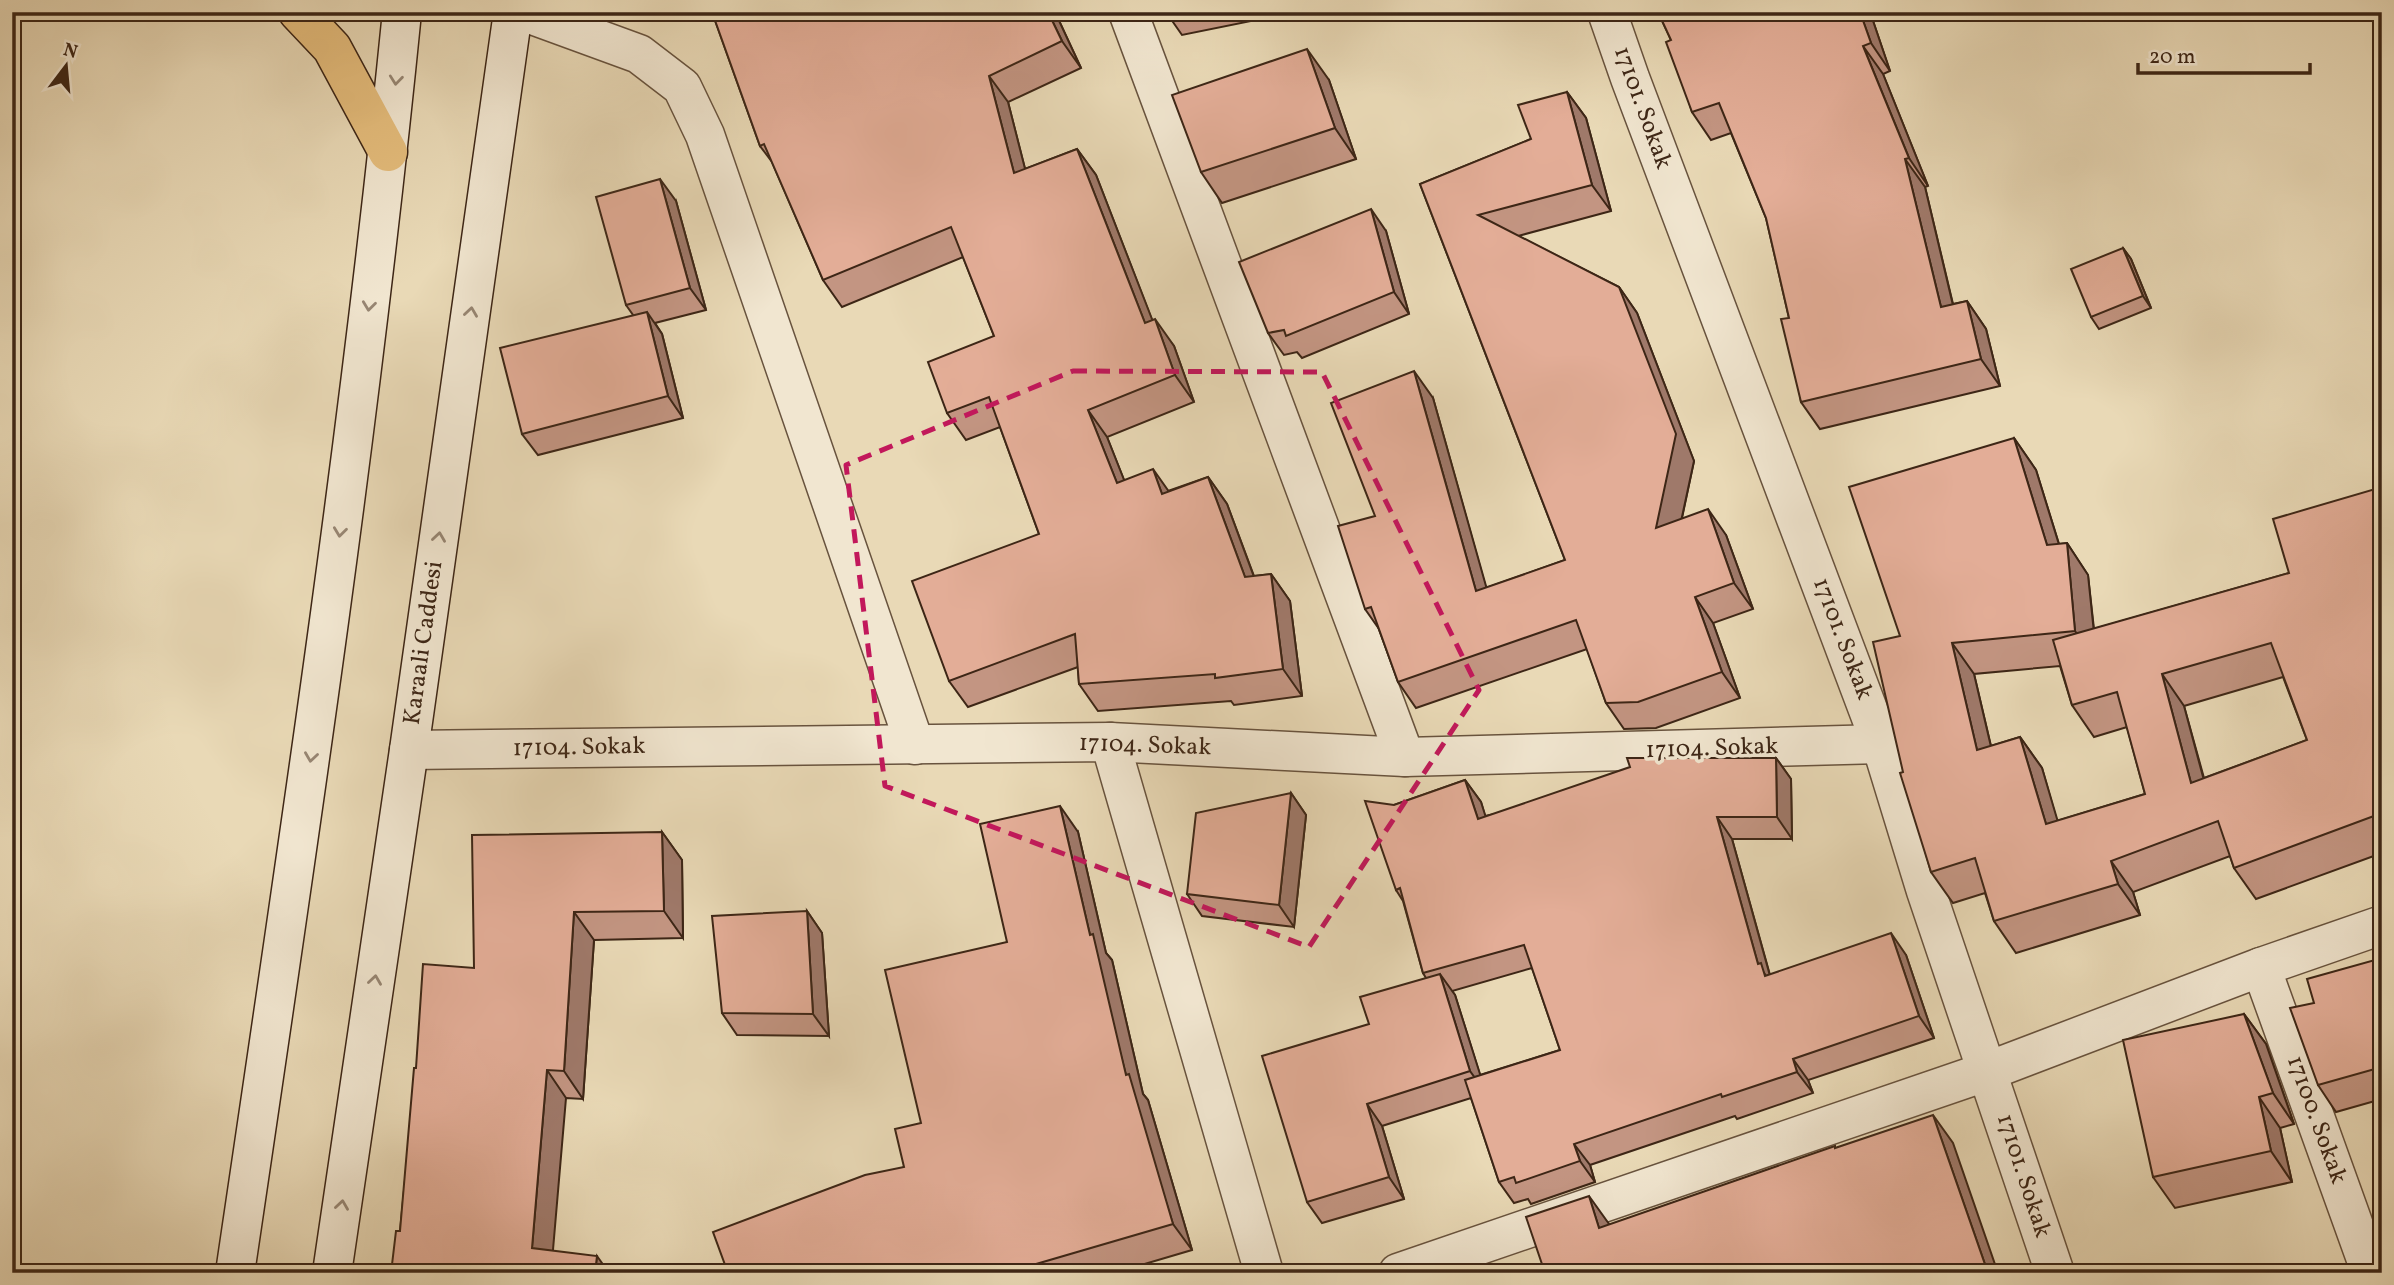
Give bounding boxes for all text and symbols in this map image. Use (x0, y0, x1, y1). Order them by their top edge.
north arrow (32, 32, 102, 102)
scale bar (2138, 32, 2310, 76)
text: N (60, 37, 81, 66)
street label: 17101. Sokak (1604, 42, 1680, 174)
text: 20 m (2149, 43, 2195, 72)
one-way arrow (388, 74, 403, 86)
one-way arrow (361, 300, 376, 312)
one-way arrow (463, 306, 478, 317)
one-way arrow (333, 526, 348, 538)
one-way arrow (431, 531, 446, 543)
street label: Karaali Caddesi (396, 559, 452, 727)
street label: 17101. Sokak (1803, 573, 1881, 705)
street label: 17104. Sokak (1078, 727, 1212, 765)
street label: 17104. Sokak (512, 730, 646, 766)
street label: 17104. Sokak (1645, 730, 1779, 768)
one-way arrow (304, 752, 319, 763)
one-way arrow (367, 974, 382, 986)
street label: 17100. Sokak (2277, 1051, 2355, 1189)
street label: 17101. Sokak (1987, 1110, 2059, 1242)
one-way arrow (334, 1199, 349, 1211)

